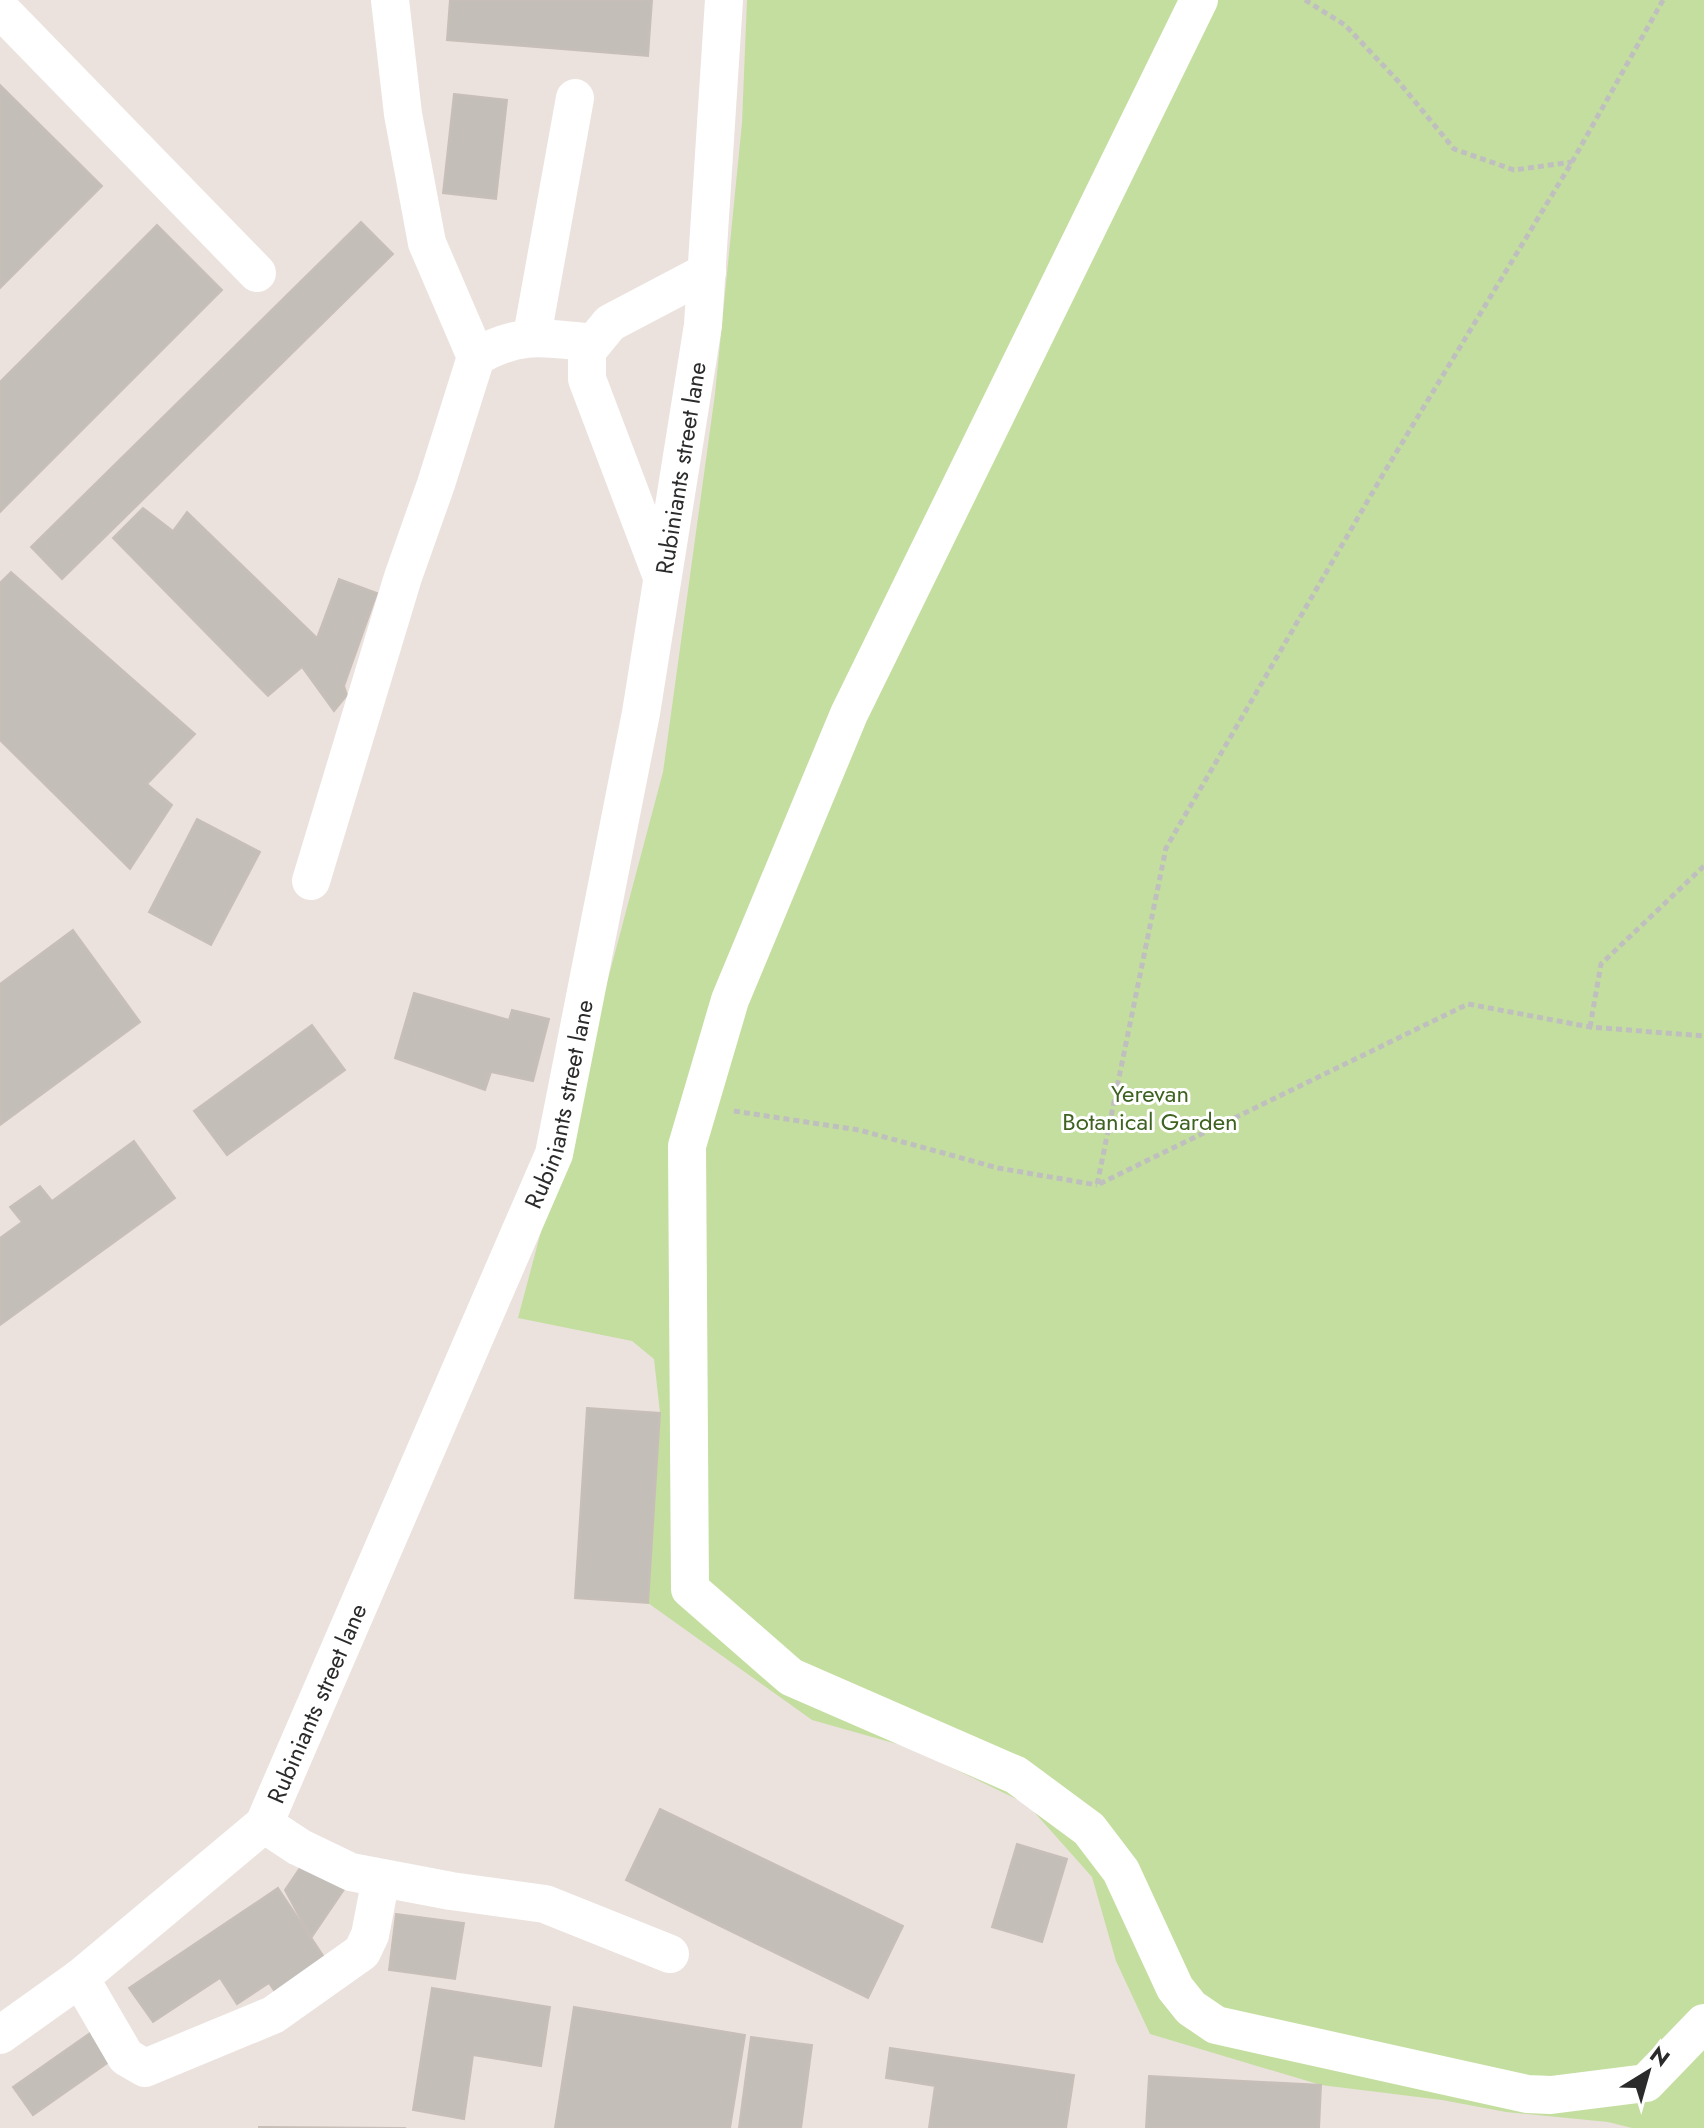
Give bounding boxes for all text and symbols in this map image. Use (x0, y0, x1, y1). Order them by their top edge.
street label: Rubiniants street lane (646, 359, 714, 577)
street label: Rubiniants street lane (515, 996, 602, 1214)
park label: Yerevan Botanical Garden (1062, 1076, 1238, 1139)
street label: Rubiniants street lane (258, 1598, 375, 1809)
north arrow (1608, 2032, 1688, 2112)
text: N (1643, 2038, 1677, 2074)

